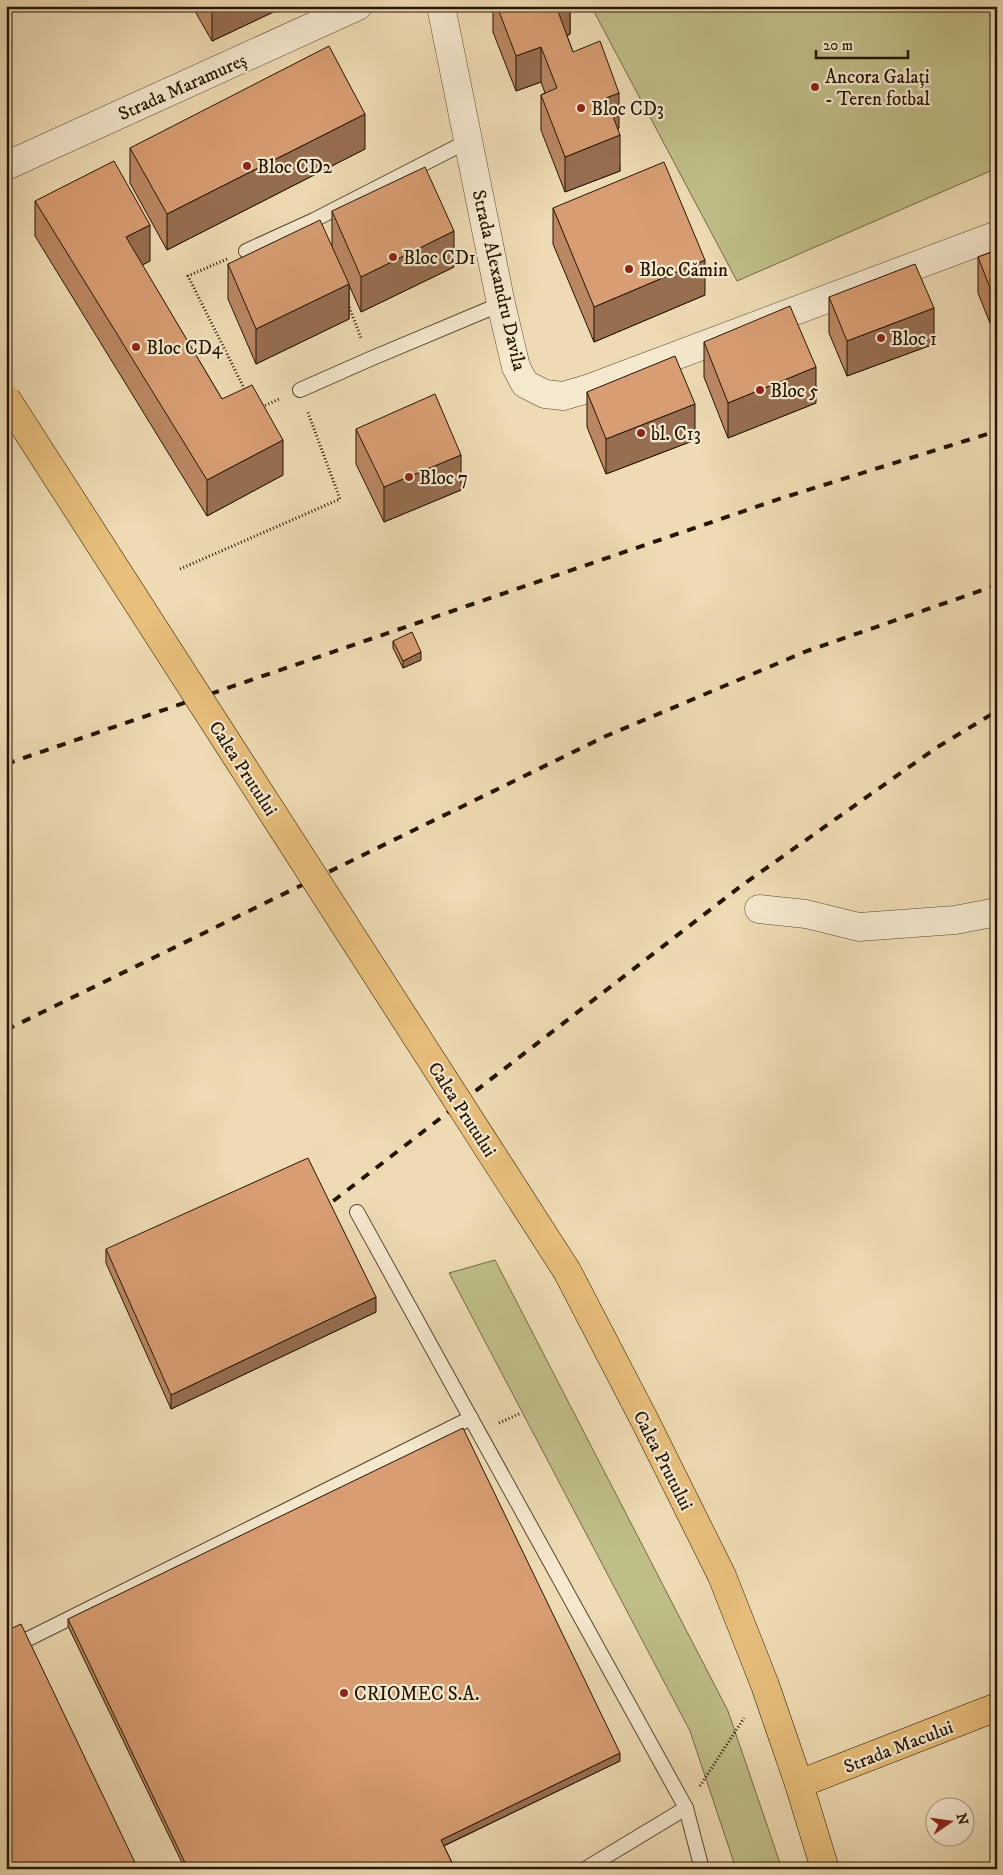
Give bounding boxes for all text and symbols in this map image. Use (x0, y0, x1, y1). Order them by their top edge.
scale bar (816, 28, 908, 60)
text: 20 m (823, 36, 853, 55)
street label: Strada Maramureș (115, 49, 250, 126)
place label: Ancora Galați - Teren fotbal (825, 66, 930, 111)
marker: Ancora Galați - Teren fotbal (809, 81, 821, 93)
place label: Bloc CD3 (591, 98, 664, 121)
marker: Bloc CD3 (575, 102, 587, 114)
place label: Bloc CD2 (257, 156, 333, 179)
marker: Bloc CD2 (241, 160, 253, 172)
street label: Strada Alexandru Davila (467, 188, 531, 373)
place label: Bloc CD1 (403, 247, 476, 270)
marker: Bloc CD1 (387, 251, 399, 263)
place label: Bloc Cămin (639, 259, 728, 282)
marker: Bloc Cămin (623, 263, 635, 275)
place label: Bloc 1 (891, 328, 937, 351)
marker: Bloc 1 (875, 332, 887, 344)
place label: Bloc CD4 (146, 337, 224, 360)
marker: Bloc CD4 (130, 341, 142, 353)
place label: Bloc 5 (770, 380, 819, 403)
marker: Bloc 5 (754, 384, 766, 396)
place label: bl. C13 (651, 423, 701, 446)
marker: bl. C13 (635, 427, 647, 439)
place label: Bloc 7 (419, 467, 468, 490)
marker: Bloc 7 (403, 471, 415, 483)
street label: Calea Prutului (204, 717, 282, 821)
street label: Calea Prutului (423, 1058, 501, 1162)
street label: Calea Prutului (628, 1407, 698, 1514)
place label: CRIOMEC S.A. (354, 1683, 479, 1706)
marker: CRIOMEC S.A. (338, 1687, 350, 1699)
street label: Strada Macului (841, 1716, 957, 1779)
north arrow (926, 1798, 976, 1848)
text: N (952, 1812, 972, 1827)

